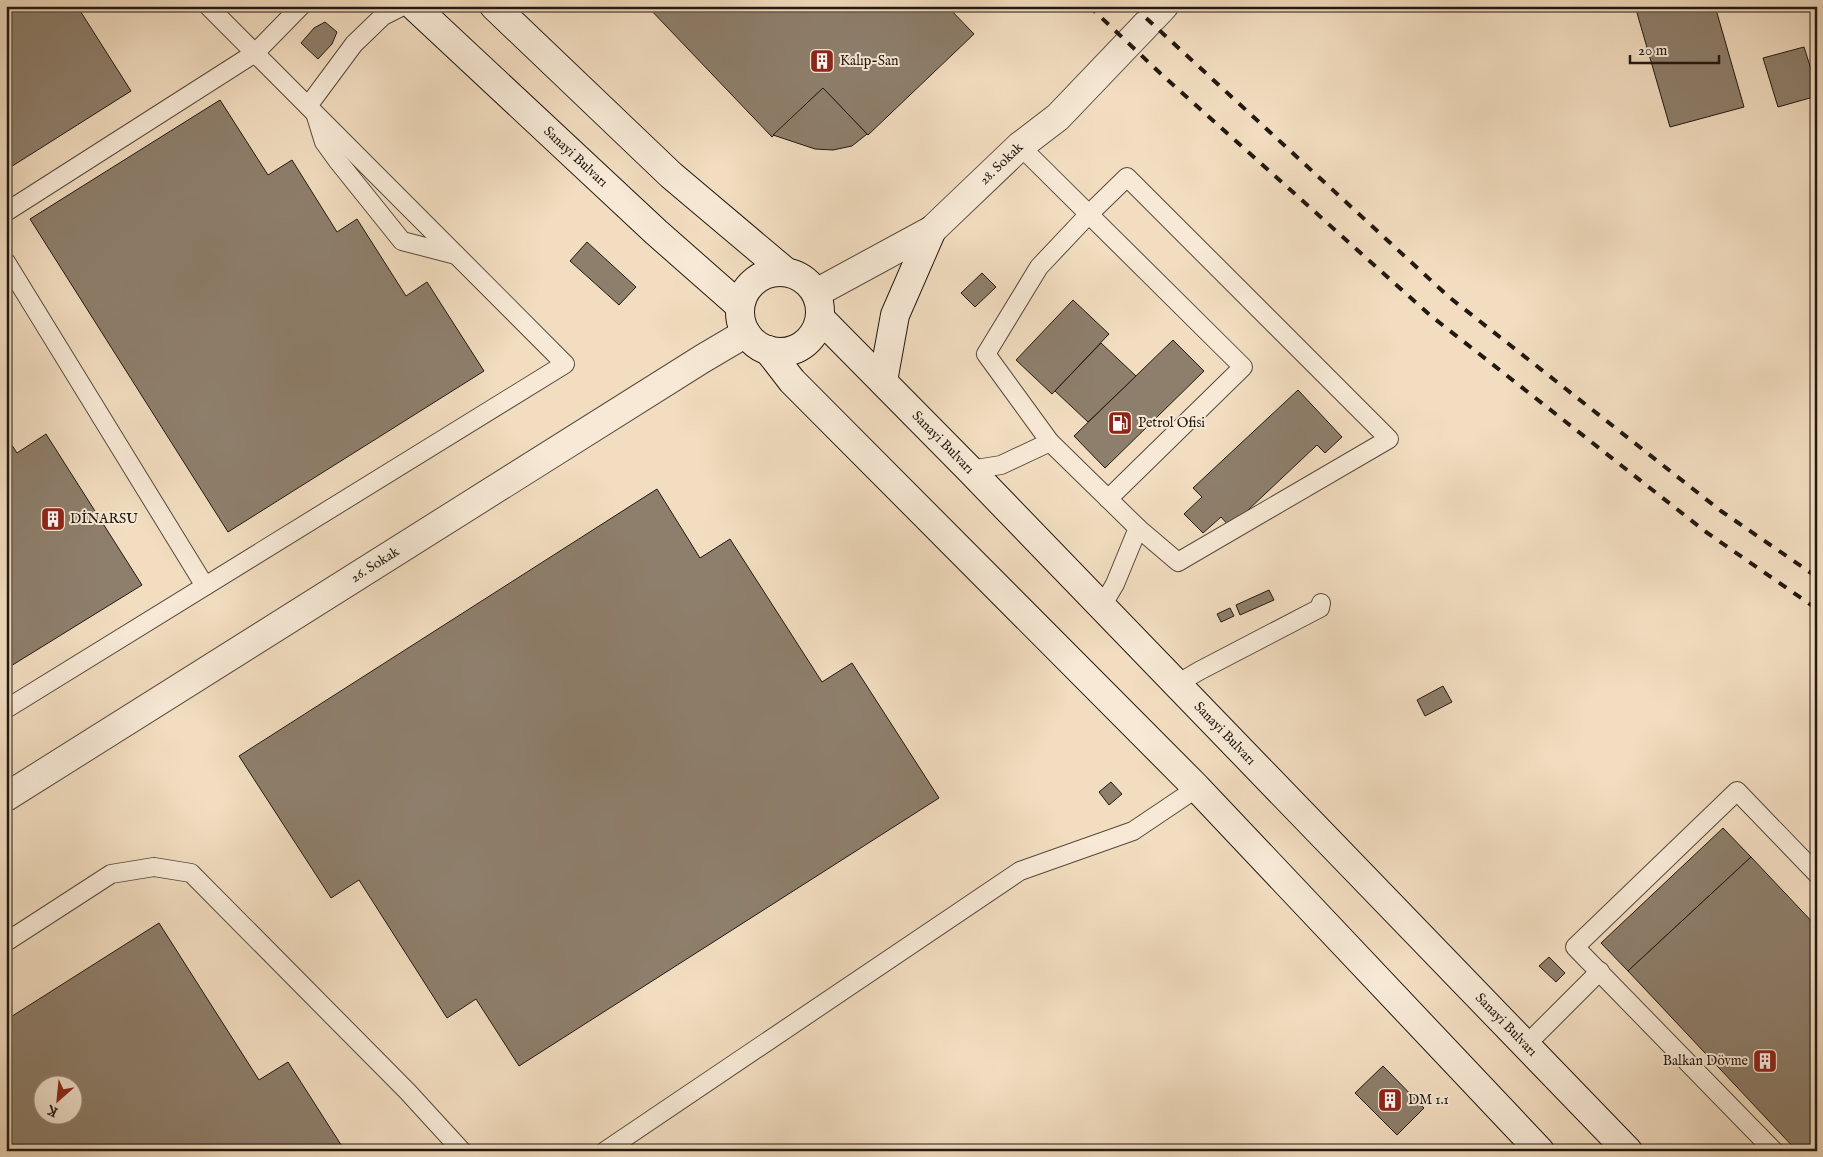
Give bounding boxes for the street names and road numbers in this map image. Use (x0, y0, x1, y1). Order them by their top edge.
street label: Sanayi Bulvarı (540, 122, 612, 191)
street label: 28. Sokak (976, 138, 1028, 189)
street label: Sanayi Bulvarı (908, 407, 978, 478)
street label: 26. Sokak (347, 542, 403, 587)
street label: Sanayi Bulvarı (1190, 698, 1260, 769)
street label: Sanayi Bulvarı (1471, 989, 1541, 1061)

